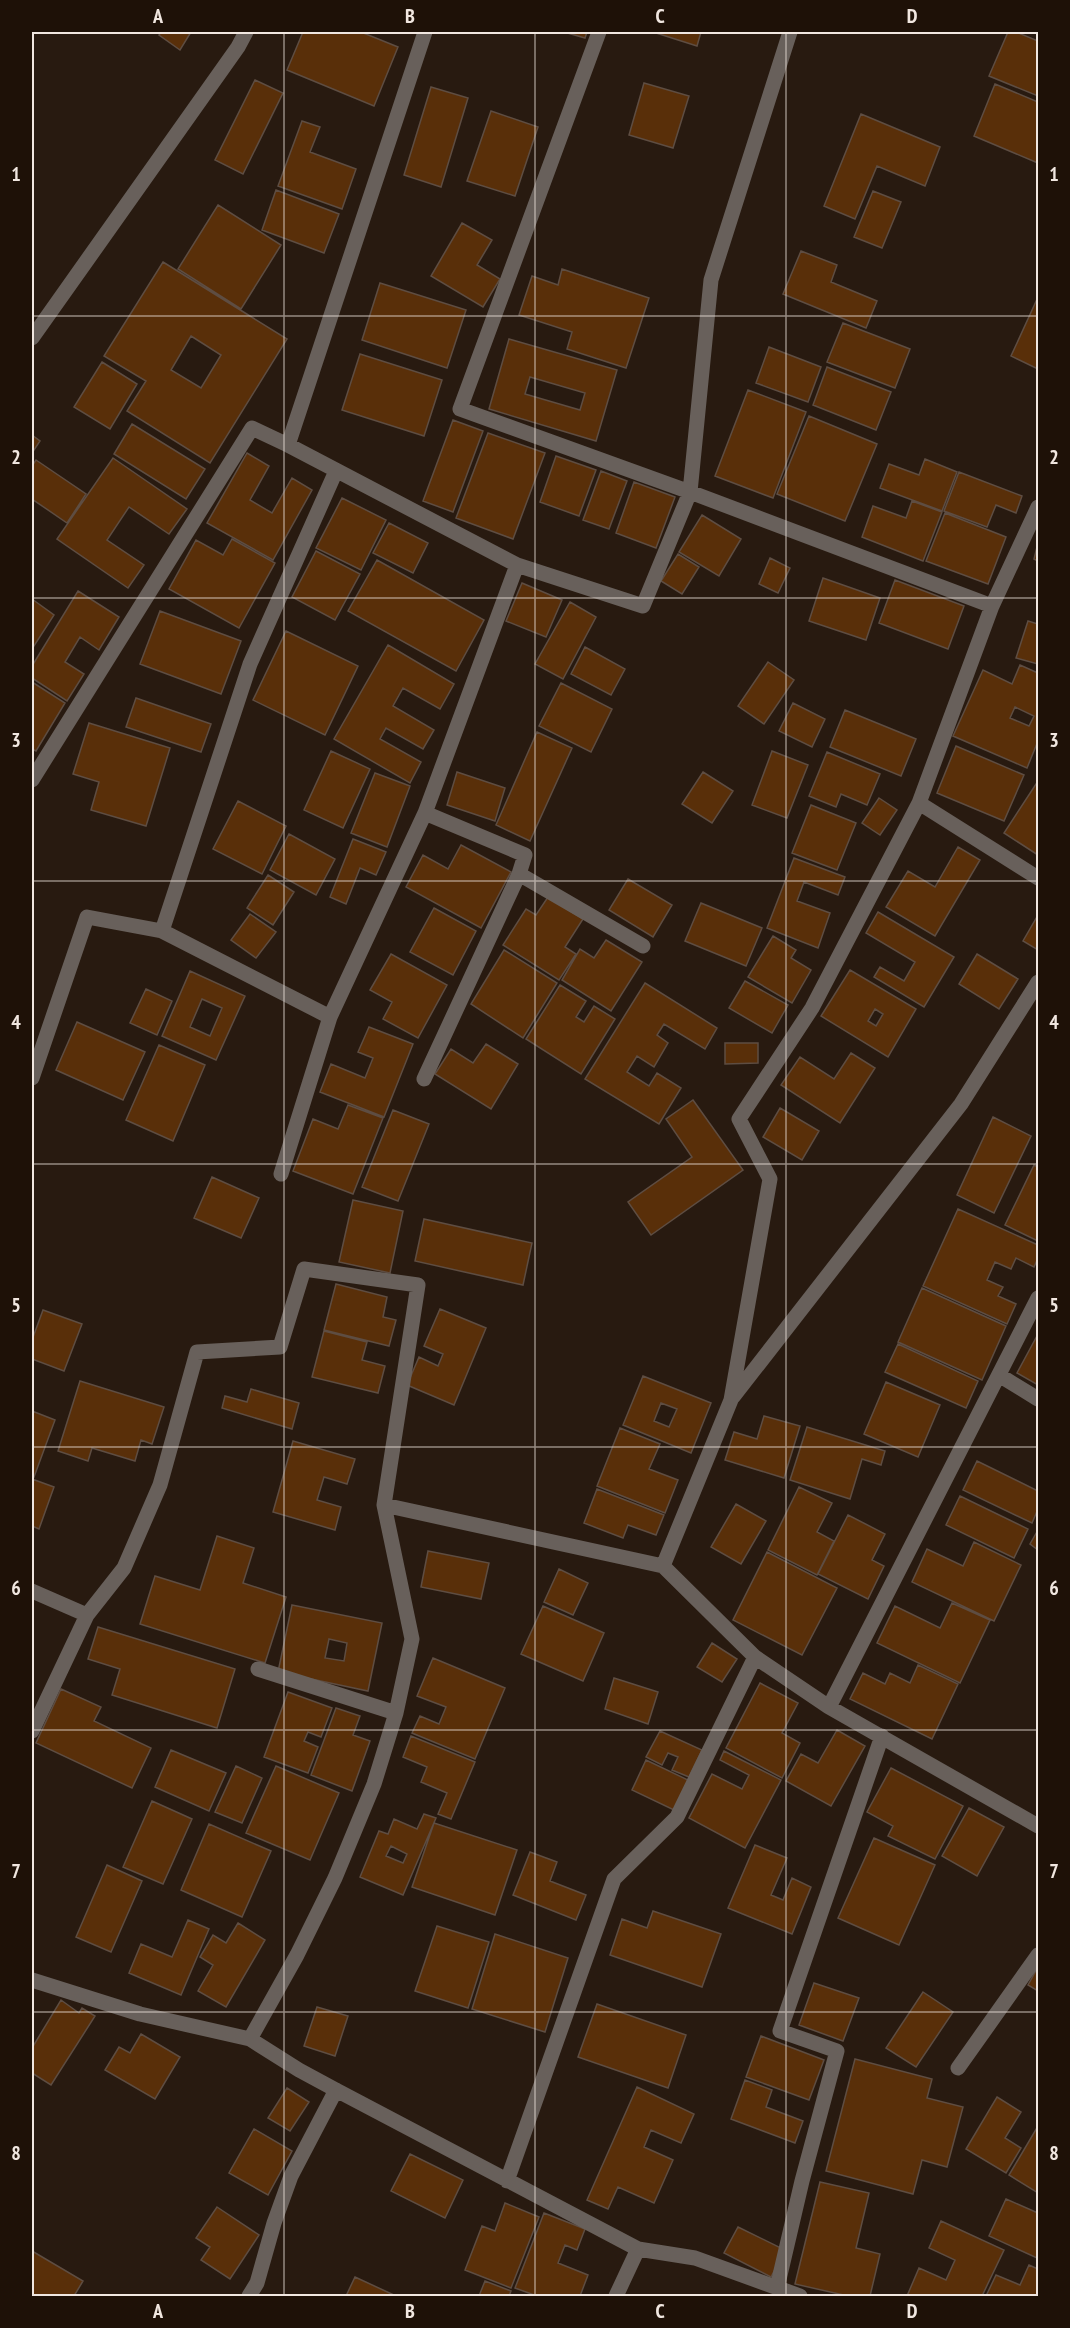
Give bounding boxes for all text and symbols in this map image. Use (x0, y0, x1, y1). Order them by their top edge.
text: A (152, 3, 164, 29)
text: B (405, 3, 415, 29)
text: C (655, 3, 665, 29)
text: D (907, 3, 918, 29)
text: 1 (11, 161, 21, 187)
text: 1 (1049, 161, 1059, 187)
text: 2 (11, 444, 21, 470)
text: 2 (1049, 444, 1059, 470)
text: 3 (11, 727, 21, 753)
text: 3 (1049, 727, 1059, 753)
text: 4 (11, 1009, 21, 1035)
text: 4 (1049, 1009, 1059, 1035)
text: 5 (11, 1292, 21, 1318)
text: 5 (1049, 1292, 1059, 1318)
text: 6 (11, 1575, 21, 1601)
text: 6 (1049, 1575, 1059, 1601)
text: 7 (11, 1858, 21, 1884)
text: 7 (1049, 1858, 1059, 1884)
text: 8 (11, 2140, 21, 2166)
text: 8 (1049, 2140, 1059, 2166)
text: A (152, 2298, 164, 2324)
text: B (405, 2298, 415, 2324)
text: C (655, 2298, 665, 2324)
text: D (907, 2298, 918, 2324)

